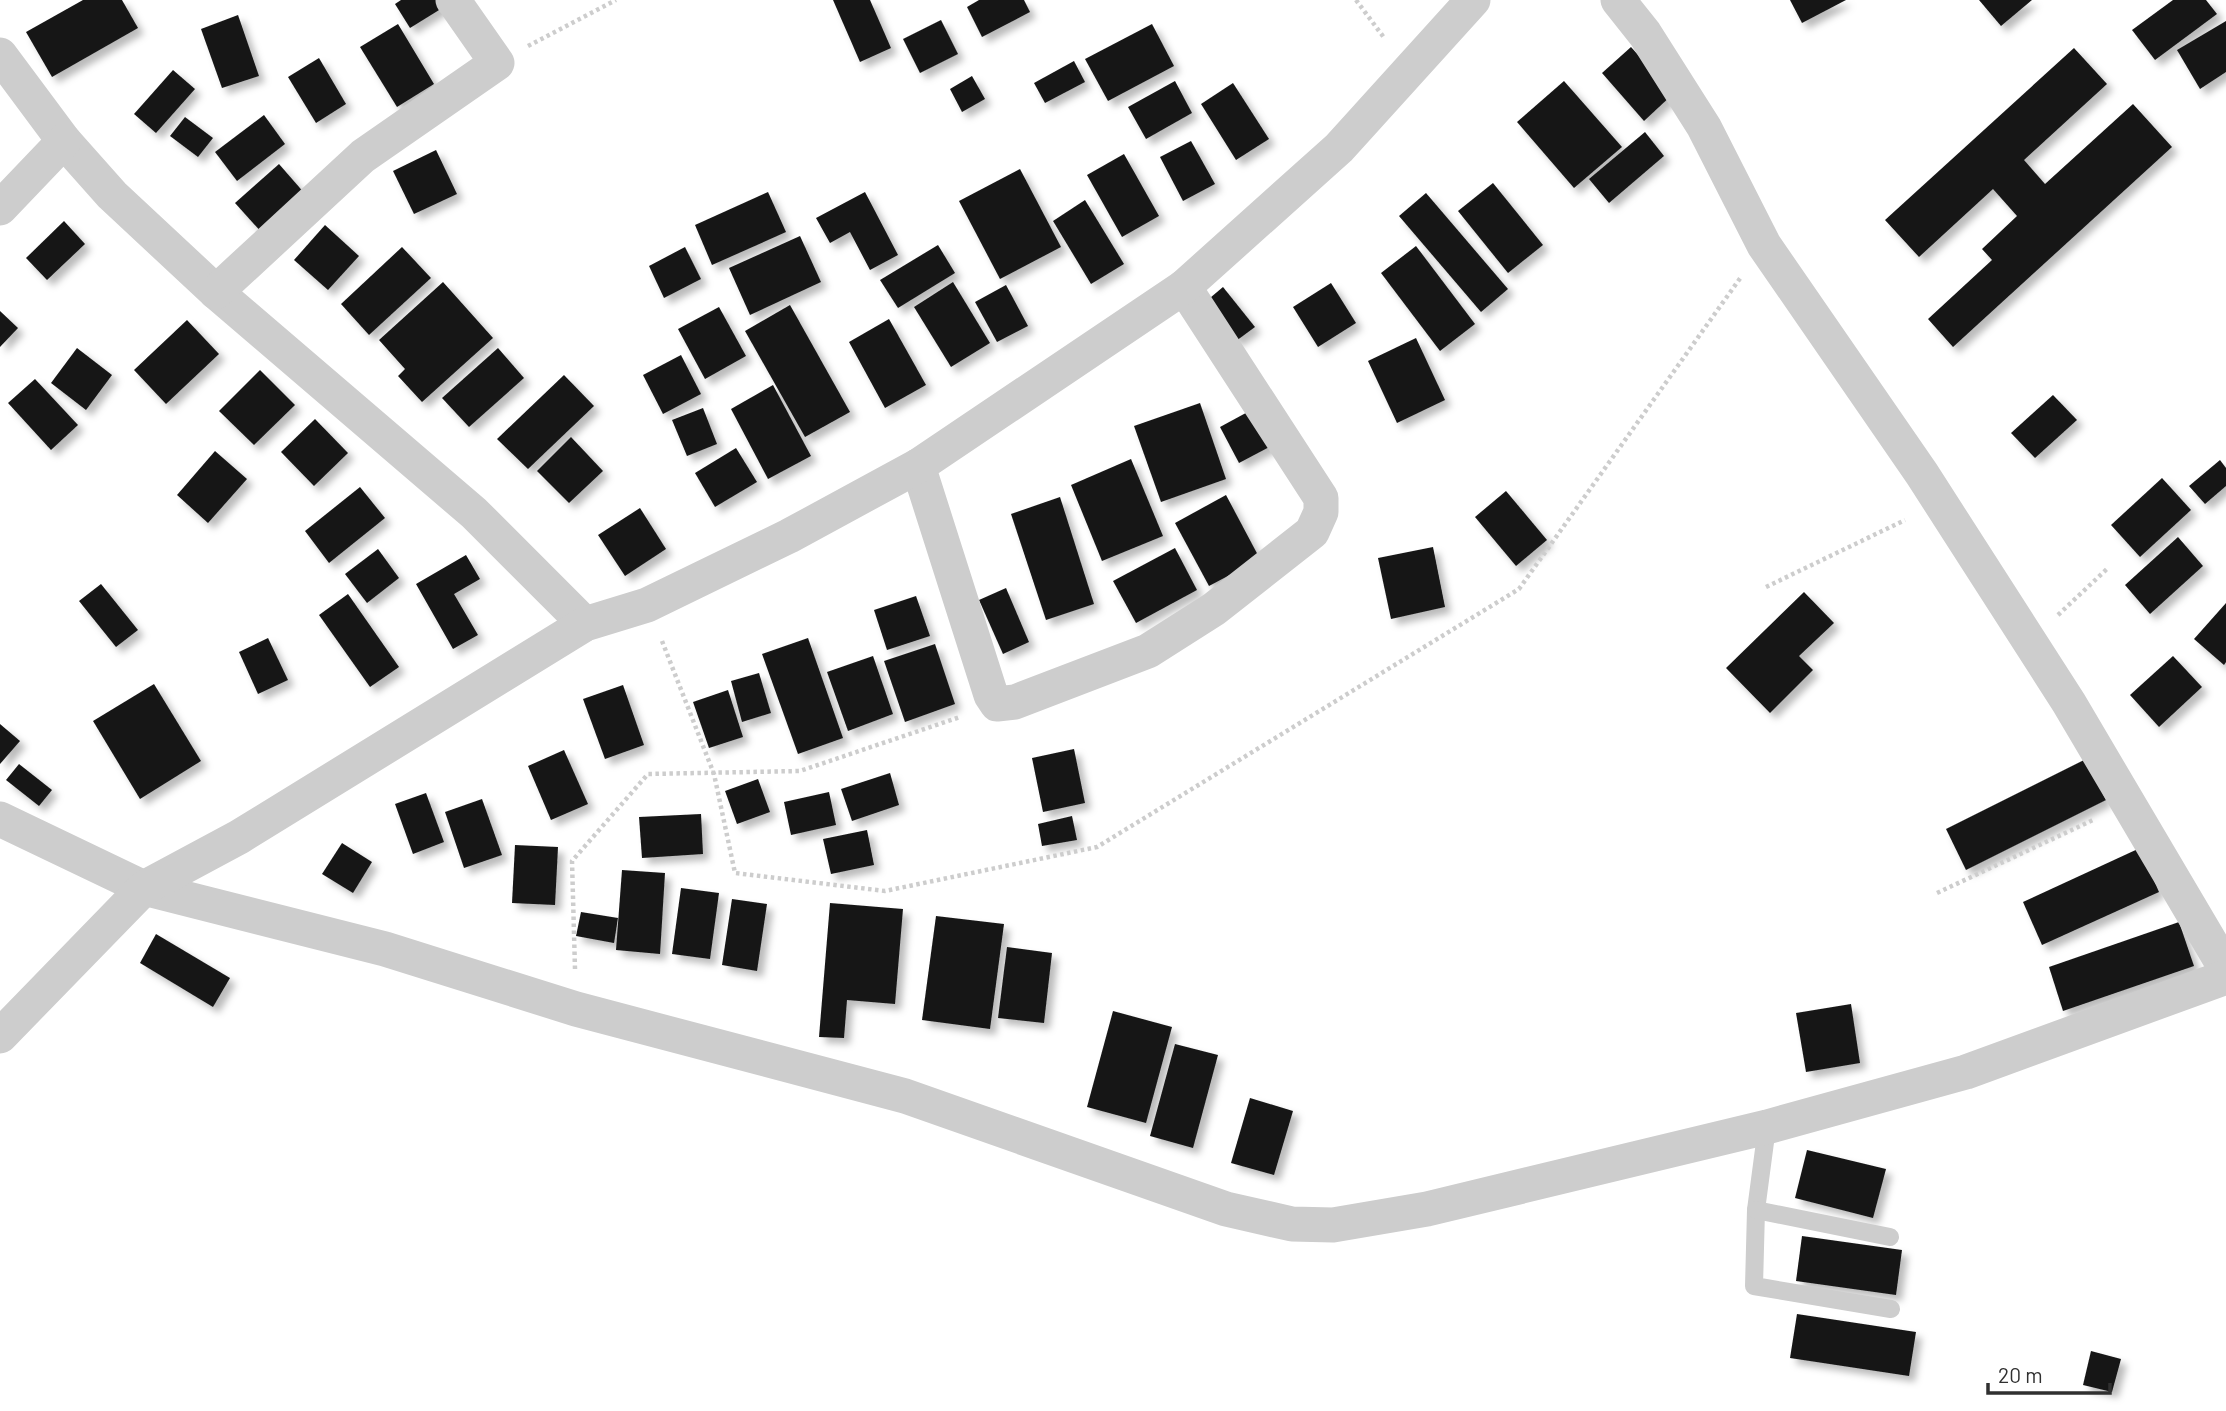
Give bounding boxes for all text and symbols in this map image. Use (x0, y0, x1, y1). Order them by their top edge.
scale bar (1988, 1352, 2110, 1396)
text: 20 m (1998, 1362, 2043, 1387)

